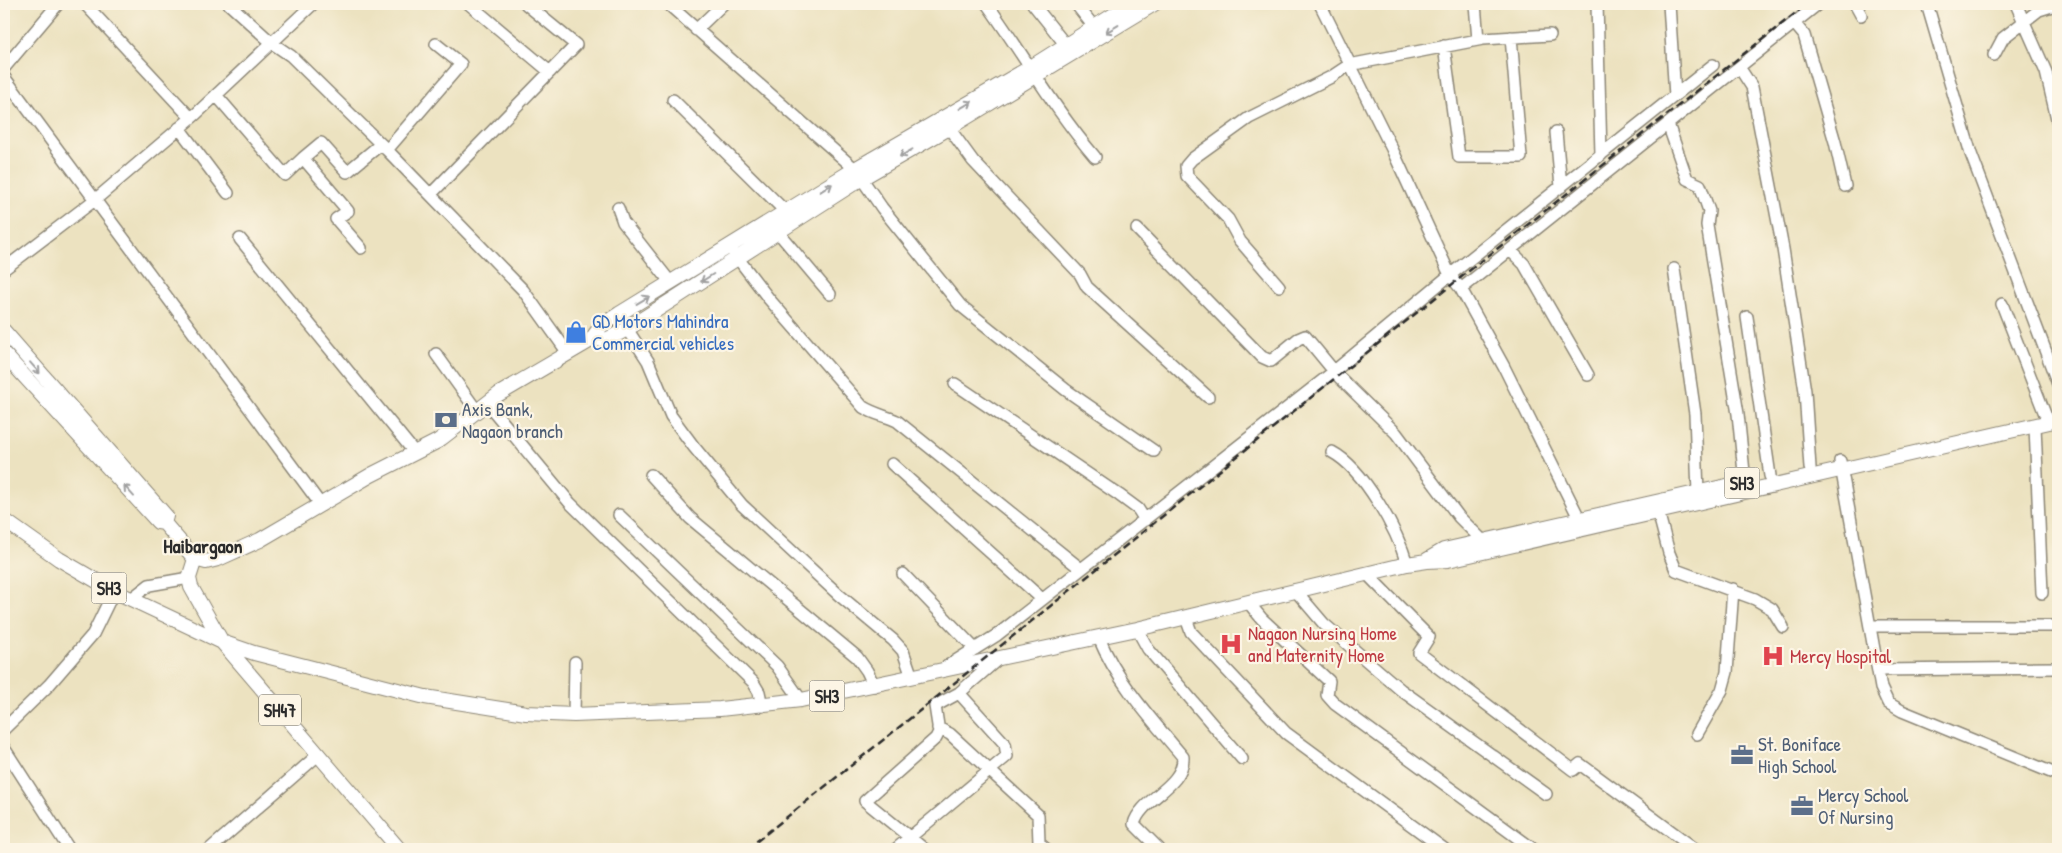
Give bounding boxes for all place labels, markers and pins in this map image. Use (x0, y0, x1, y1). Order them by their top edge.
place label: GD Motors Mahindra Commercial vehicles (592, 308, 734, 356)
shop icon: GD Motors Mahindra Commercial vehicles (563, 319, 589, 345)
place label: Axis Bank, Nagaon branch (462, 396, 563, 444)
bank icon: Axis Bank, Nagaon branch (433, 407, 459, 433)
place label: Nagaon Nursing Home and Maternity Home (1248, 620, 1398, 668)
hospital icon: Nagaon Nursing Home and Maternity Home (1218, 631, 1244, 657)
hospital icon: Mercy Hospital (1760, 643, 1786, 669)
place label: Mercy Hospital (1790, 643, 1892, 669)
place label: St. Boniface High School (1758, 731, 1841, 779)
office icon: St. Boniface High School (1729, 742, 1755, 768)
place label: Mercy School Of Nursing (1818, 782, 1909, 830)
office icon: Mercy School Of Nursing (1789, 793, 1815, 819)

